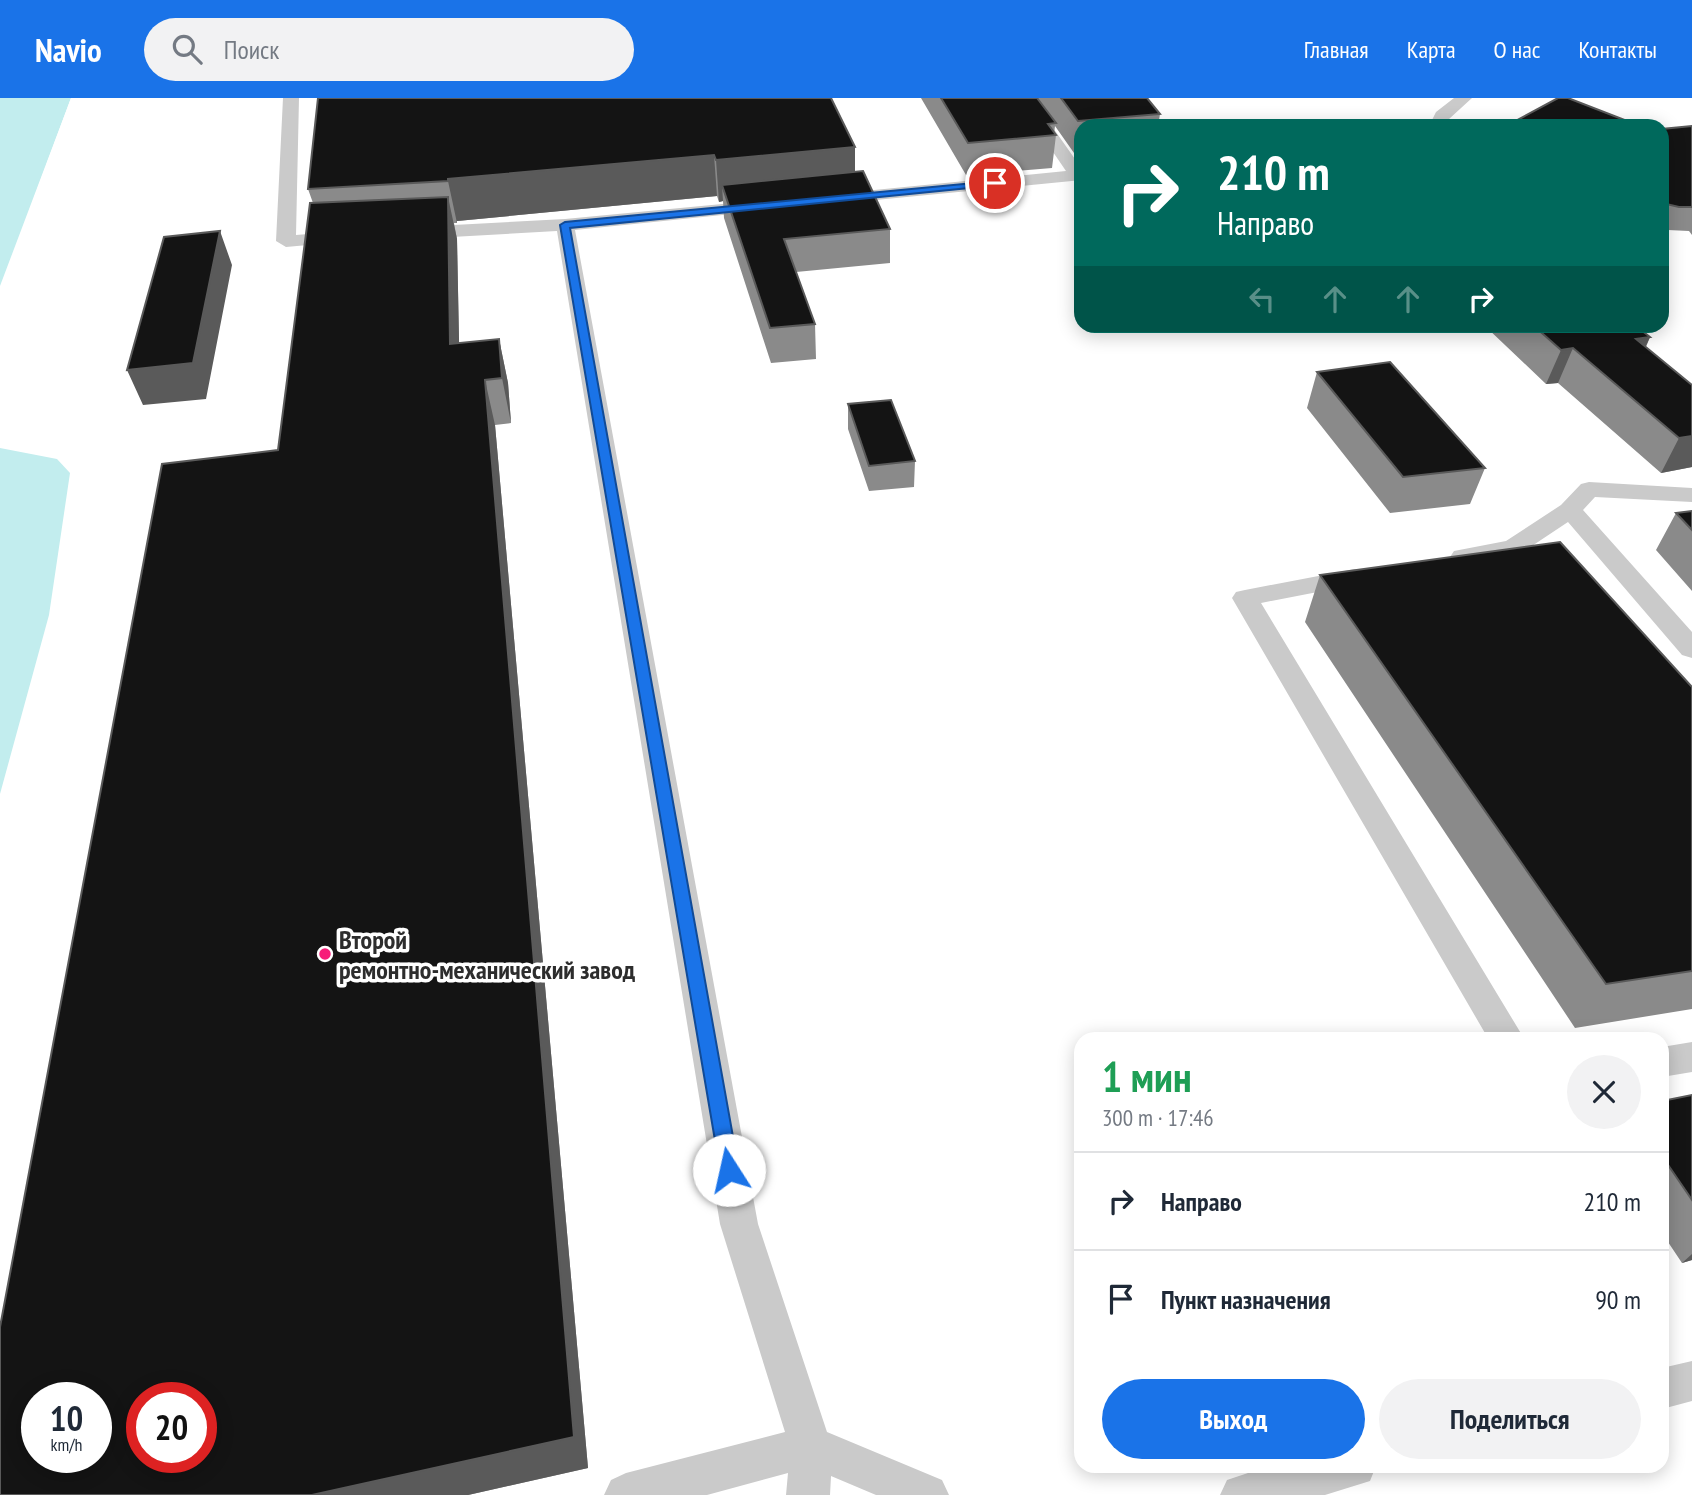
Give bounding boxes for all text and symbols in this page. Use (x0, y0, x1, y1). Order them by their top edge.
search box (144, 18, 634, 81)
text: Navio (35, 28, 102, 71)
icon: search (168, 30, 206, 68)
text: Поиск (224, 33, 279, 66)
text: Главная (1304, 34, 1369, 65)
text: Карта (1407, 34, 1456, 65)
text: О нас (1494, 34, 1540, 65)
text: Контакты (1578, 34, 1657, 65)
text: 210 m (1217, 140, 1330, 204)
icon: right (1102, 147, 1193, 238)
pin (965, 153, 1025, 213)
icon: arrive (976, 164, 1014, 202)
text: Направо (1217, 202, 1314, 244)
icon: left (1243, 280, 1281, 318)
icon: ahead (1316, 280, 1354, 318)
icon: ahead (1389, 280, 1427, 318)
icon: right (1462, 280, 1500, 318)
place label: Второй ремонтно-механический завод (339, 923, 636, 986)
marker: Второй ремонтно-механический завод (317, 946, 333, 962)
text: 1 мин (1102, 1049, 1192, 1104)
button: close (1567, 1055, 1641, 1129)
text: 300 m · 17:46 (1102, 1103, 1214, 1132)
position arrow (692, 1133, 766, 1207)
icon: right (1102, 1182, 1140, 1220)
text: Направо (1161, 1185, 1242, 1218)
text: 210 m (1583, 1185, 1641, 1218)
icon: arrive (1102, 1280, 1140, 1318)
text: Пункт назначения (1161, 1283, 1331, 1316)
text: 90 m (1595, 1283, 1641, 1316)
button: Выход (1102, 1379, 1365, 1459)
button: Поделиться (1379, 1379, 1641, 1459)
speed limit sign: 20 (126, 1382, 217, 1473)
text: 10 (50, 1395, 83, 1441)
text: km/h (51, 1433, 82, 1456)

